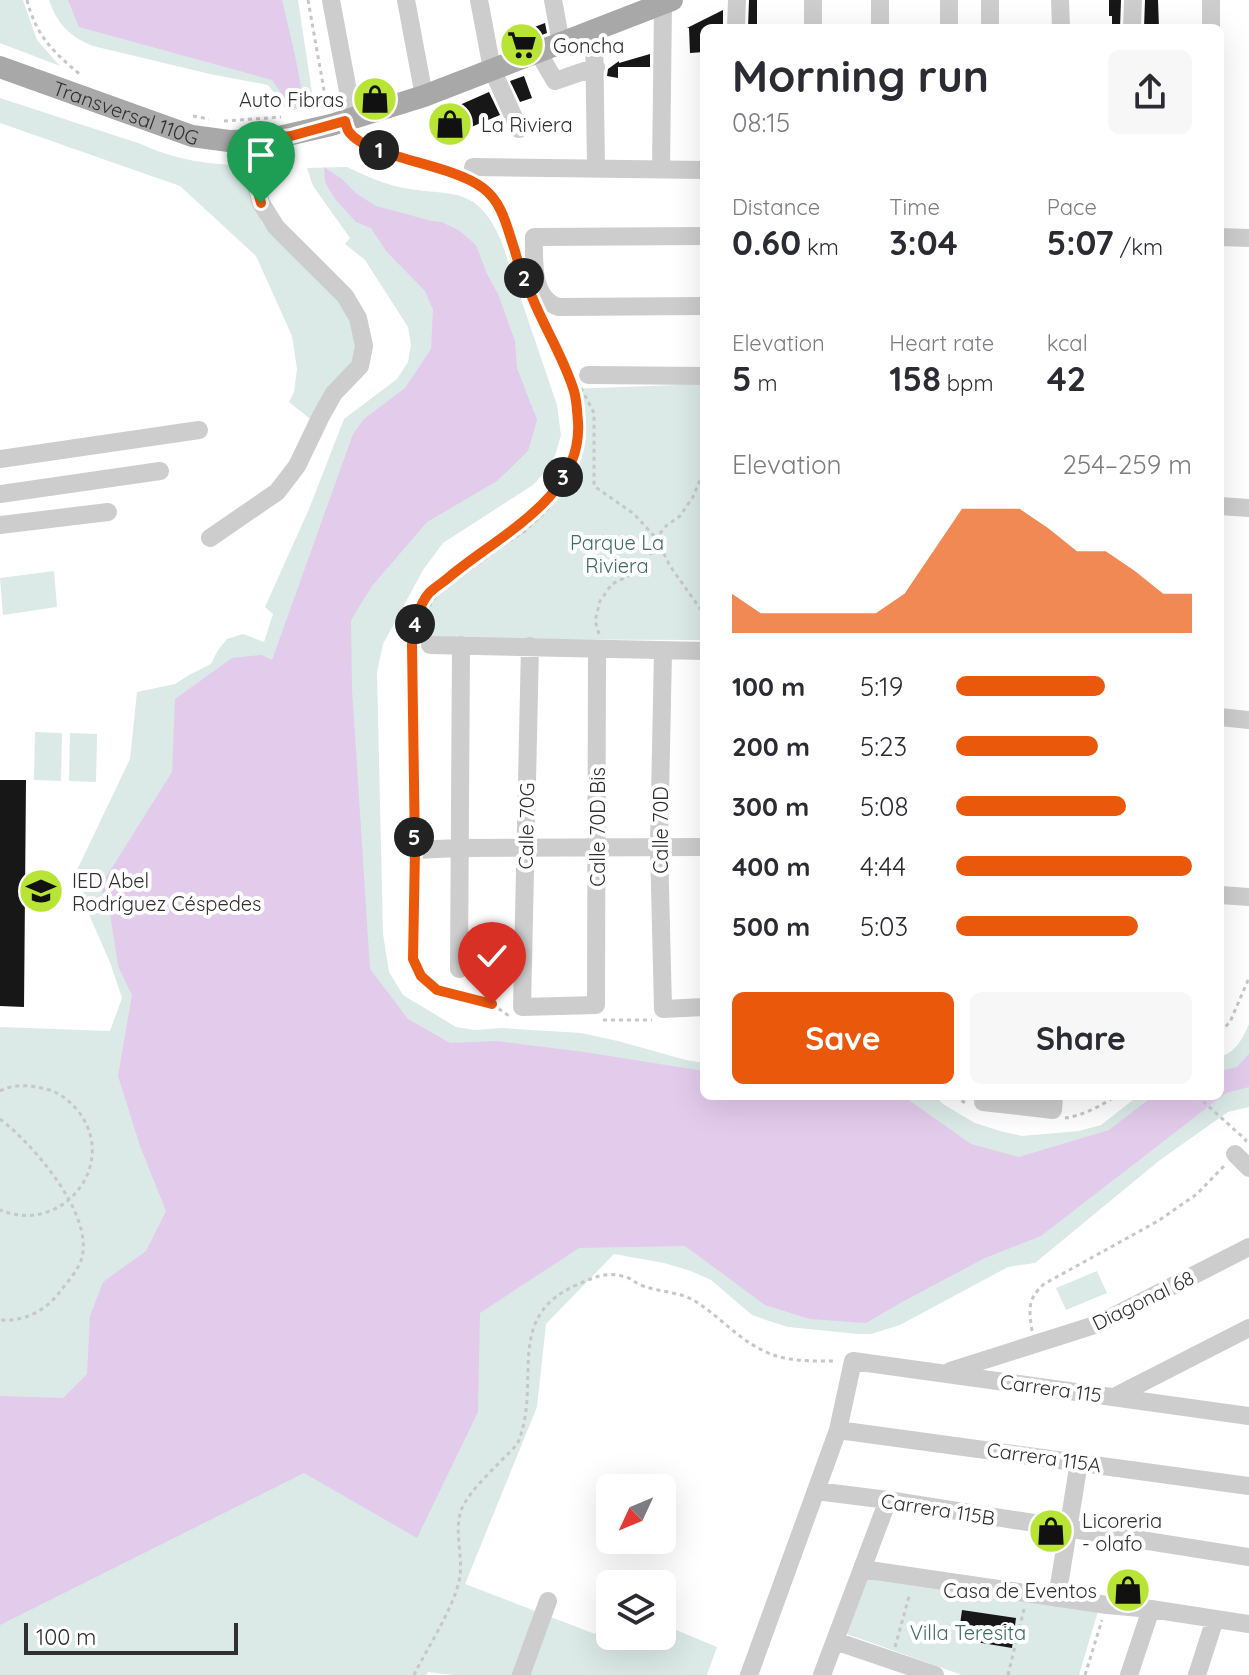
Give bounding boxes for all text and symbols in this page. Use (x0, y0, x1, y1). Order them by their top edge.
supermarket icon: Goncha (498, 21, 546, 69)
place label: Goncha (553, 33, 624, 58)
text: Morning run (732, 48, 989, 103)
button: share (1108, 50, 1192, 134)
street label: Transversal 110G (50, 75, 202, 150)
shop icon: Auto Fibras (351, 75, 399, 123)
place label: Auto Fibras (239, 87, 344, 112)
shop icon: La Riviera (426, 100, 474, 148)
text: 08:15 (732, 106, 790, 139)
place label: La Riviera (481, 112, 573, 137)
pin (227, 121, 295, 203)
pin: 1 (359, 130, 399, 170)
icon: arrive (239, 133, 283, 177)
text: 1 (375, 136, 383, 164)
text: Distance (732, 193, 820, 221)
text: Time (889, 193, 940, 221)
text: Pace (1047, 193, 1097, 221)
text: 0.60 (732, 221, 801, 264)
text: 3:04 (889, 221, 958, 264)
text: 5:07 (1047, 221, 1114, 264)
text: km (801, 233, 839, 261)
text: /km (1114, 233, 1163, 261)
pin: 2 (504, 258, 544, 298)
text: 2 (518, 264, 530, 292)
text: Elevation (732, 329, 825, 357)
text: Heart rate (889, 329, 994, 357)
text: kcal (1047, 329, 1088, 357)
text: 5 (732, 357, 752, 400)
text: 158 (889, 357, 941, 400)
text: 42 (1047, 357, 1086, 400)
text: m (752, 369, 778, 397)
text: bpm (941, 369, 994, 397)
text: Elevation (732, 448, 842, 481)
text: 254–259 m (1063, 448, 1192, 481)
pin: 3 (543, 457, 583, 497)
text: 3 (557, 463, 569, 491)
park label: Parque La Riviera (570, 530, 664, 578)
pin: 4 (395, 604, 435, 644)
text: 4 (409, 610, 421, 638)
text: 100 m (732, 670, 805, 703)
text: 5:19 (860, 670, 903, 703)
text: 200 m (732, 730, 810, 763)
text: 5:23 (860, 730, 907, 763)
street label: Calle 70D Bis (585, 767, 610, 887)
street label: Calle 70G (513, 782, 539, 870)
street label: Calle 70D (648, 786, 673, 874)
text: 300 m (732, 790, 809, 823)
text: 5:08 (860, 790, 909, 823)
pin: 5 (394, 817, 434, 857)
text: 5 (408, 823, 420, 851)
text: 400 m (732, 850, 810, 883)
text: 4:44 (860, 850, 906, 883)
school or university icon: IED Abel Rodríguez Céspedes (17, 867, 65, 915)
place label: IED Abel Rodríguez Céspedes (72, 868, 261, 916)
text: 500 m (732, 910, 810, 943)
text: 5:03 (860, 910, 908, 943)
pin (458, 922, 526, 1004)
icon: check (470, 934, 514, 978)
button: Save (732, 992, 954, 1084)
button: Share (970, 992, 1192, 1084)
street label: Diagonal 68 (1088, 1265, 1198, 1335)
street label: Carrera 115 (999, 1369, 1103, 1407)
street label: Carrera 115A (985, 1437, 1103, 1477)
north arrow (596, 1474, 676, 1554)
map controls (596, 1474, 676, 1650)
street label: Carrera 115B (879, 1488, 997, 1530)
shop icon: Licoreria - olafo (1027, 1507, 1075, 1555)
place label: Licoreria - olafo (1082, 1508, 1162, 1556)
shop icon: Casa de Eventos (1104, 1566, 1152, 1614)
button: layers (596, 1570, 676, 1650)
place label: Casa de Eventos (943, 1578, 1097, 1603)
scale bar (24, 1619, 238, 1655)
park label: Villa Teresita (910, 1620, 1026, 1645)
text: 100 m (36, 1623, 96, 1651)

